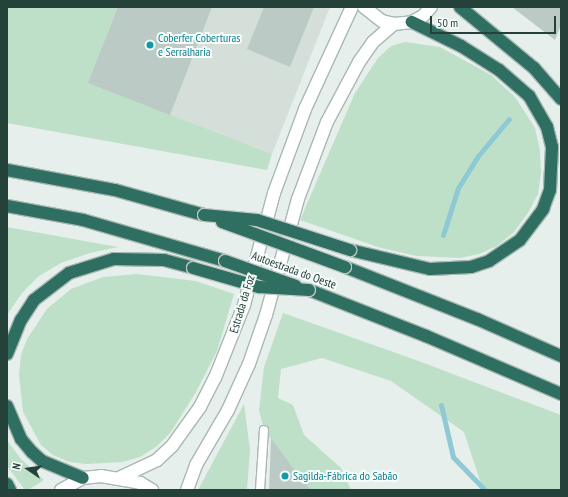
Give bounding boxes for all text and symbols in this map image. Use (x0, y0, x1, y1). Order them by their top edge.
scale bar (432, 8, 558, 34)
text: 50 m (437, 15, 458, 30)
place label: Coberfer Coberturas e Serralharia (158, 31, 240, 59)
marker: Coberfer Coberturas e Serralharia (145, 40, 155, 50)
street label: Autoestrada do Oeste (250, 248, 338, 292)
street label: Estrada da Foz (226, 273, 258, 335)
north arrow (8, 449, 48, 489)
text: N (9, 462, 24, 471)
place label: Sagilda-Fábrica do Sabão (293, 469, 398, 483)
marker: Sagilda-Fábrica do Sabão (280, 471, 290, 481)

